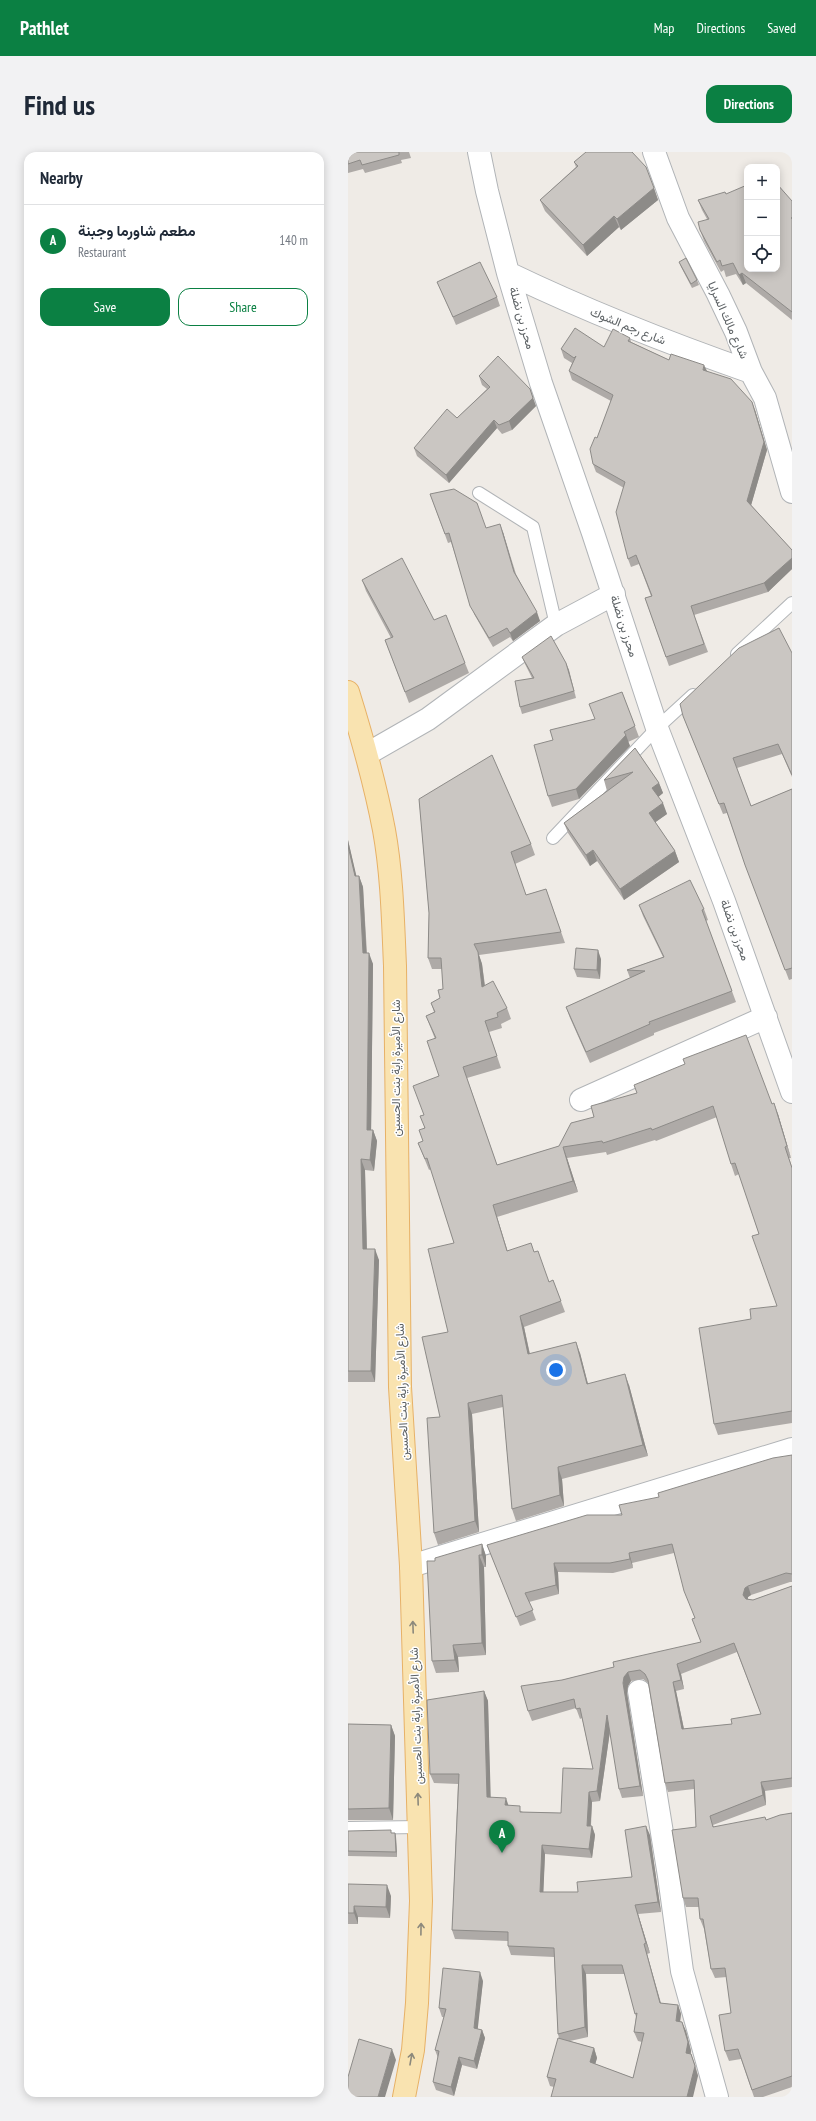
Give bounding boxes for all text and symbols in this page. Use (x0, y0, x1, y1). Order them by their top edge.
text: Pathlet (20, 16, 69, 40)
text: Map (654, 19, 674, 37)
text: Directions (696, 19, 745, 37)
text: Saved (767, 19, 796, 37)
button: Directions (706, 85, 792, 123)
text: Find us (24, 86, 95, 123)
map controls (744, 164, 780, 272)
button: + (744, 164, 780, 200)
text: Nearby (40, 167, 83, 189)
button: − (744, 200, 780, 236)
text: مطعم شاورما وجبنة (78, 221, 196, 240)
text: A (50, 232, 56, 249)
text: 140 m (279, 232, 308, 249)
button: locate (744, 236, 780, 272)
text: Restaurant (78, 244, 126, 261)
street label: شارع مالك السرايا (703, 279, 752, 362)
street label: محرز بن نضلة (505, 285, 539, 351)
button: Save (40, 288, 170, 326)
button: Share (178, 288, 308, 326)
street label: شارع رجم الشوك (587, 304, 668, 349)
street label: محرز بن نضلة (606, 593, 642, 659)
street label: محرز بن نضلة (717, 897, 753, 963)
street label: شارع الأميرة راية بنت الحسين (388, 999, 405, 1137)
street label: شارع الأميرة راية بنت الحسين (392, 1323, 413, 1461)
your location (546, 1360, 566, 1380)
one-way arrow (409, 1621, 417, 1634)
street label: شارع الأميرة راية بنت الحسين (406, 1647, 427, 1785)
one-way arrow (414, 1793, 422, 1806)
pin: A (489, 1820, 515, 1853)
one-way arrow (417, 1923, 425, 1936)
one-way arrow (407, 2052, 415, 2065)

